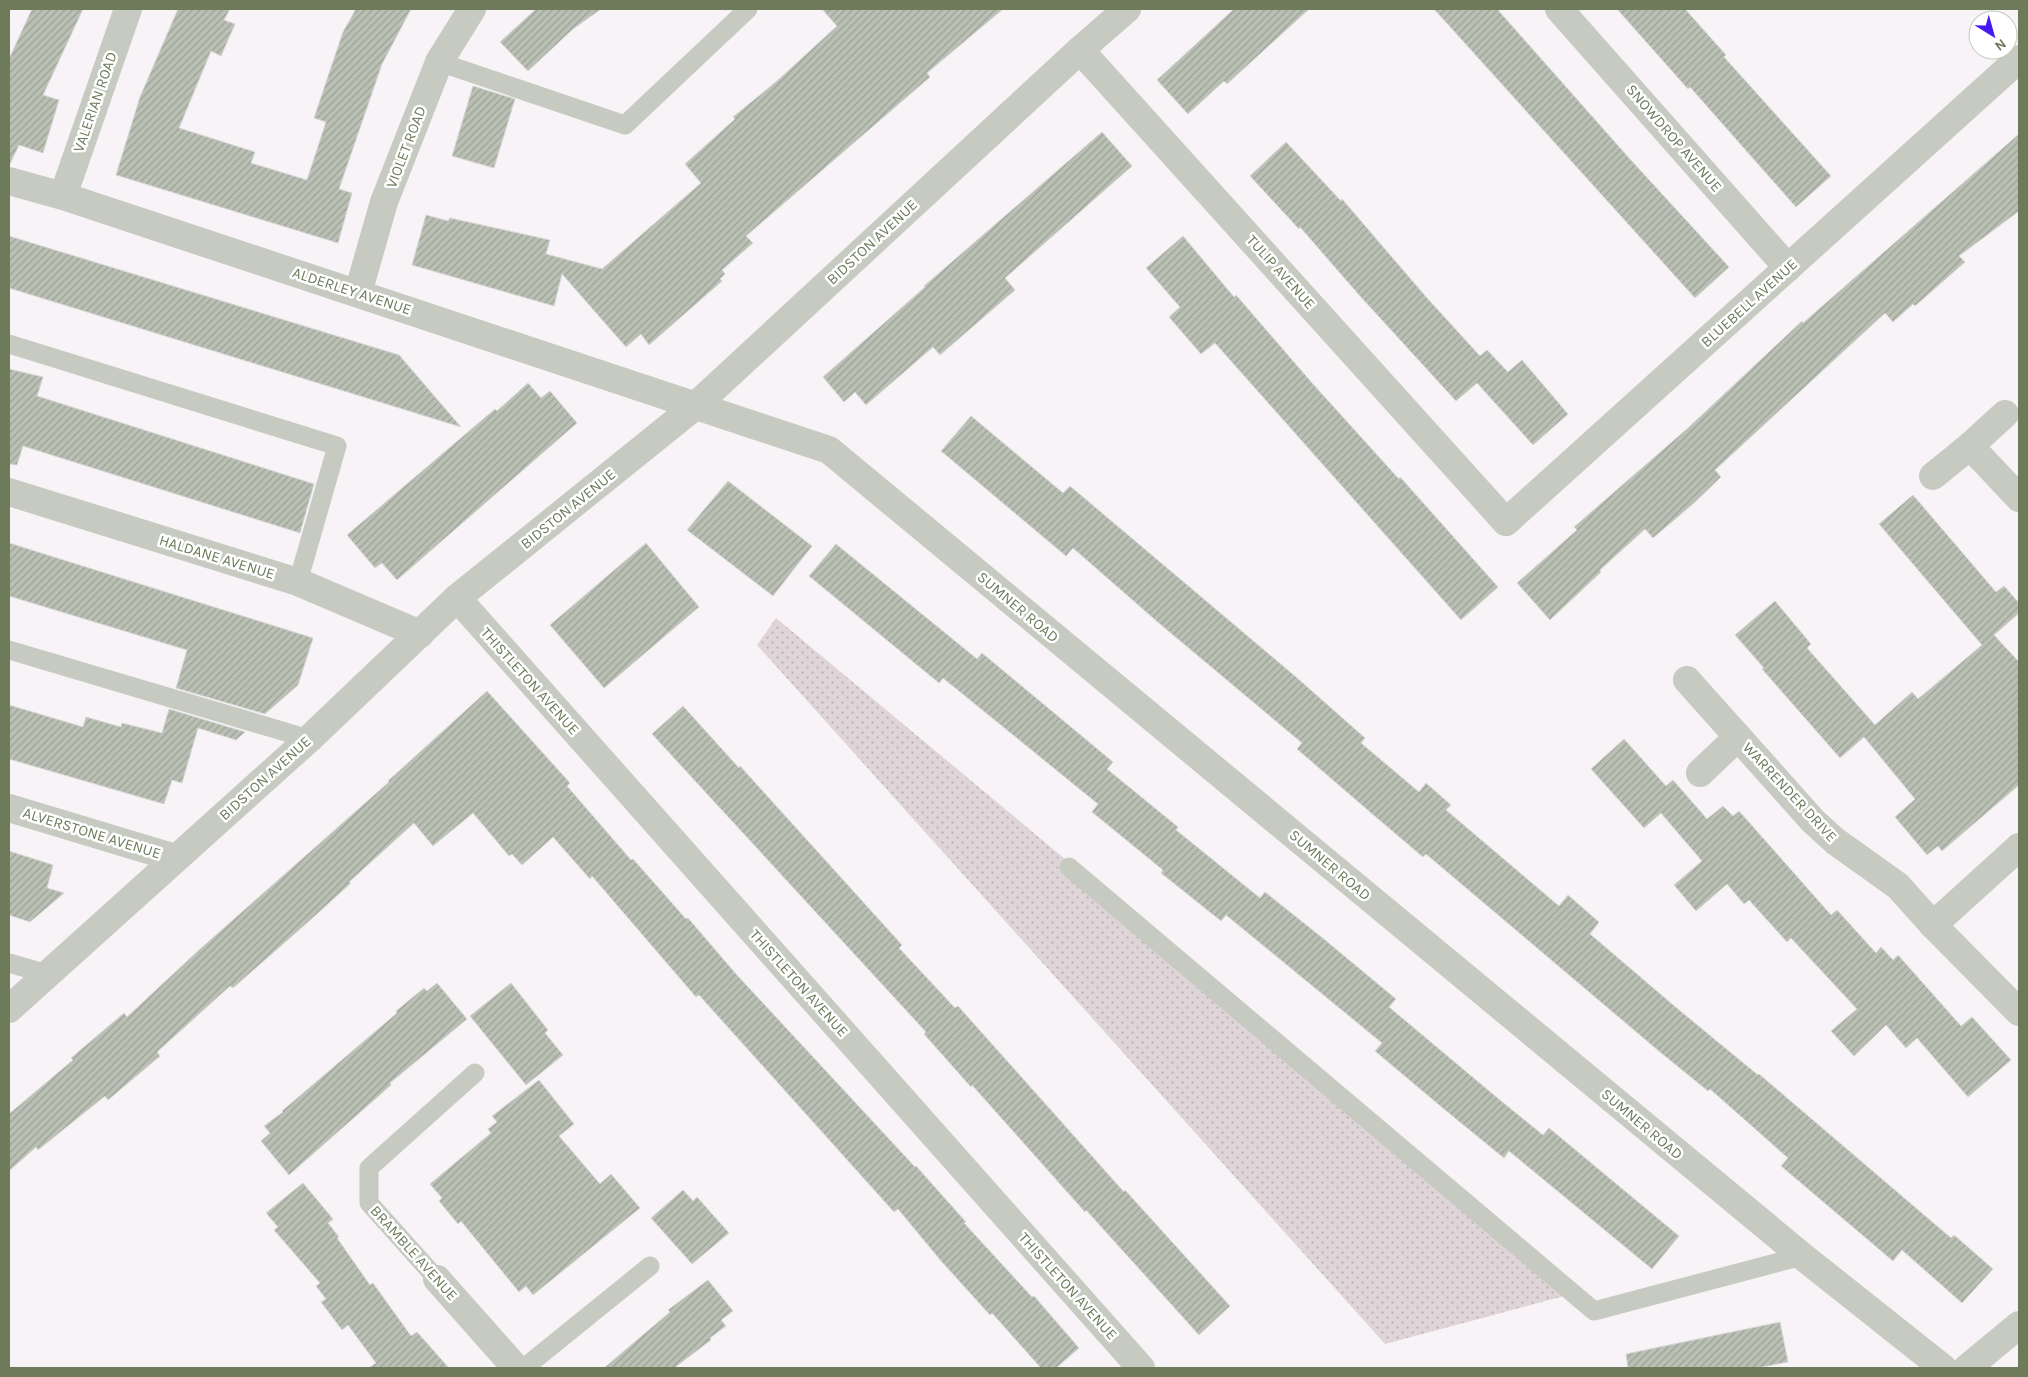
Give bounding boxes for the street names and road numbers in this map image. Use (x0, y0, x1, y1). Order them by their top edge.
street label: VALERIAN ROAD (69, 49, 121, 155)
street label: SNOWDROP AVENUE (1622, 81, 1726, 195)
street label: VIOLET ROAD (382, 104, 430, 190)
street label: BIDSTON AVENUE (823, 195, 921, 289)
street label: TULIP AVENUE (1243, 231, 1319, 313)
street label: BLUEBELL AVENUE (1697, 255, 1801, 351)
street label: ALDERLEY AVENUE (290, 263, 414, 319)
street label: BIDSTON AVENUE (517, 465, 619, 553)
street label: HALDANE AVENUE (157, 531, 277, 583)
street label: SUMNER ROAD (974, 568, 1062, 646)
street label: THISTLETON AVENUE (477, 624, 583, 738)
street label: BIDSTON AVENUE (215, 732, 315, 824)
street label: WARRENDER DRIVE (1739, 738, 1841, 846)
street label: ALVERSTONE AVENUE (21, 803, 163, 863)
street label: SUMNER ROAD (1286, 826, 1374, 904)
street label: THISTLETON AVENUE (746, 926, 852, 1040)
street label: SUMNER ROAD (1598, 1085, 1686, 1163)
street label: BRAMBLE AVENUE (367, 1202, 461, 1304)
street label: THISTLETON AVENUE (1015, 1229, 1121, 1343)

